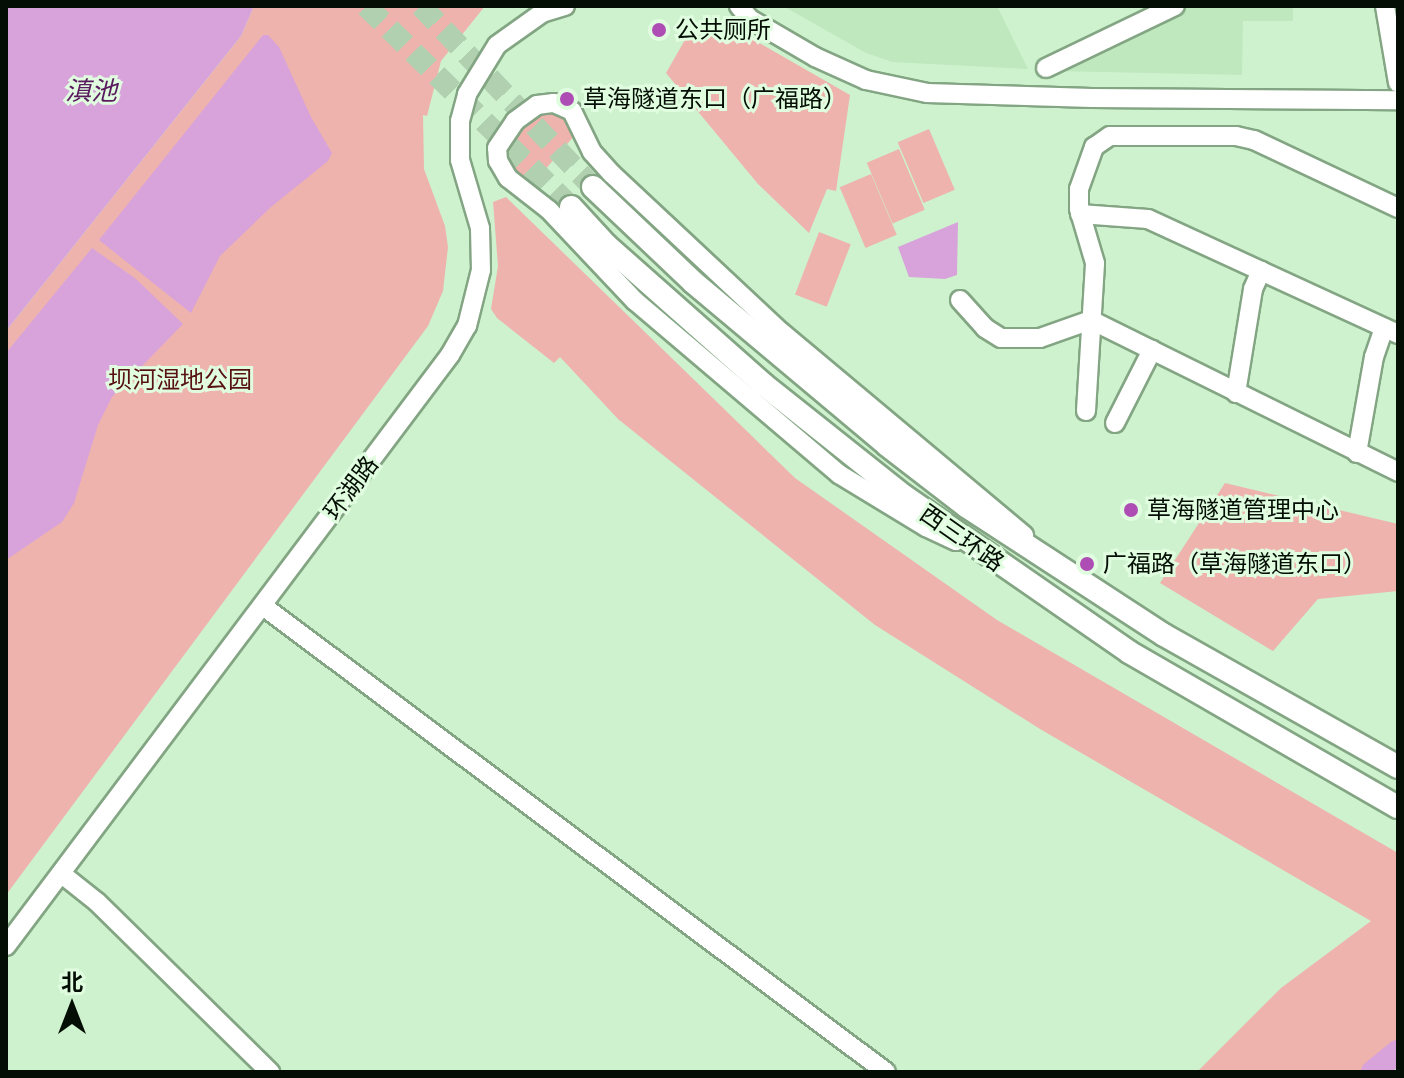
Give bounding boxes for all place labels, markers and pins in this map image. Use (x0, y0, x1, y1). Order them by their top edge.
place label: 公共厕所 (675, 16, 771, 44)
marker: 公共厕所 (650, 21, 668, 39)
place label: 草海隧道东口（广福路） (583, 85, 847, 113)
marker: 草海隧道东口（广福路） (558, 90, 576, 108)
place label: 草海隧道管理中心 (1147, 496, 1339, 524)
marker: 草海隧道管理中心 (1122, 501, 1140, 519)
place label: 广福路（草海隧道东口） (1103, 550, 1367, 578)
marker: 广福路（草海隧道东口） (1078, 555, 1096, 573)

